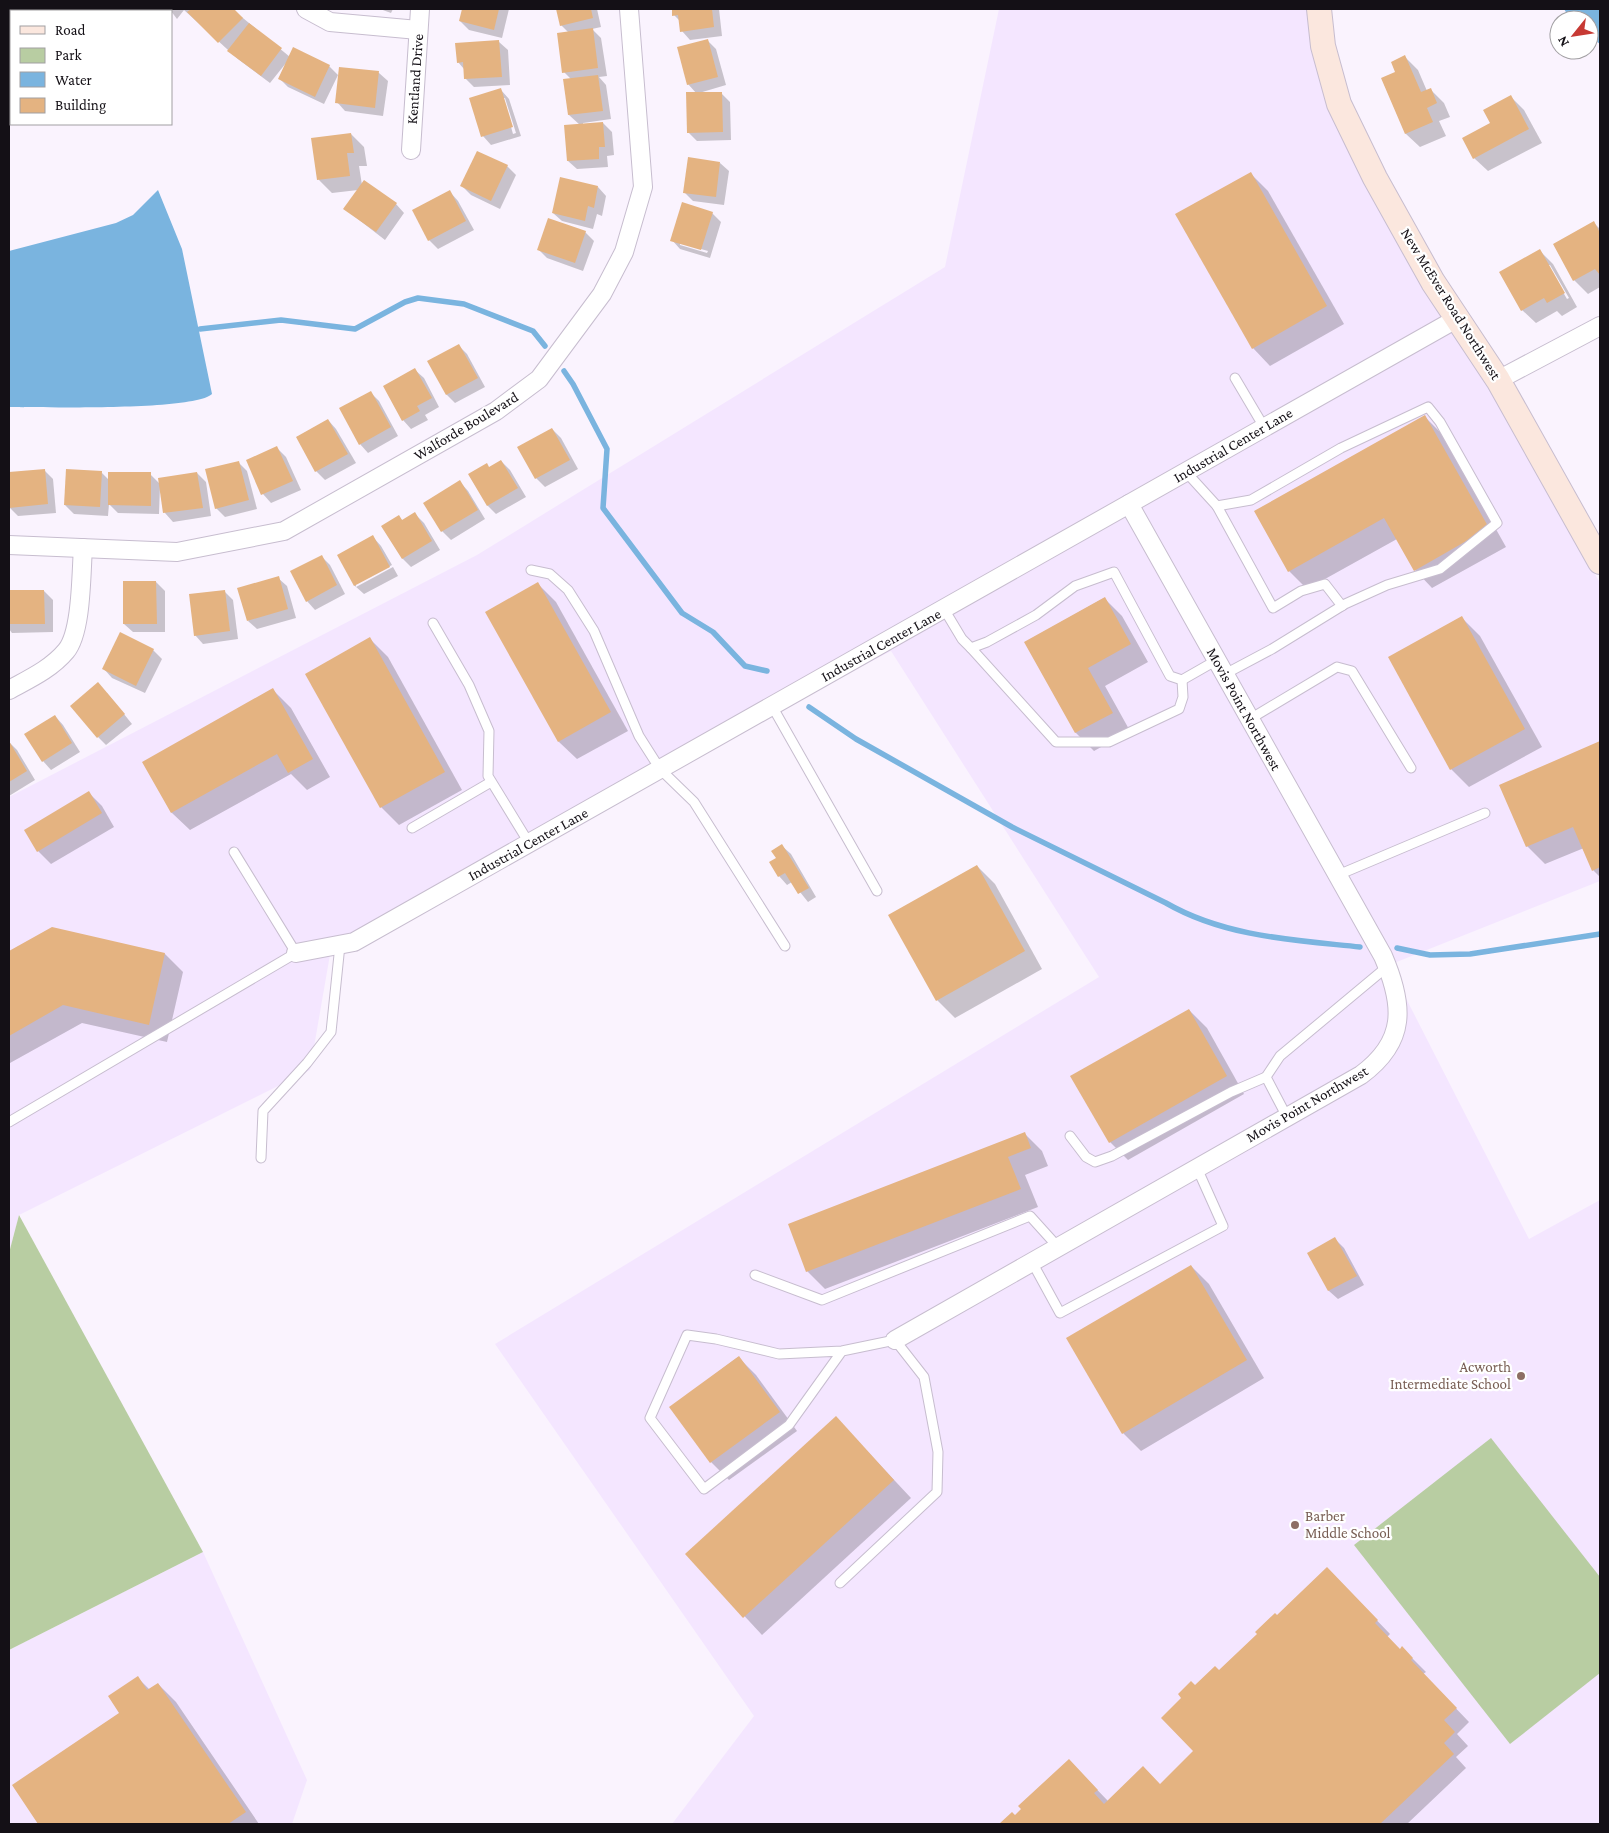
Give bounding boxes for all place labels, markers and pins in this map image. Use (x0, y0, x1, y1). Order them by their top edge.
place label: Acworth Intermediate School (1390, 1359, 1511, 1392)
marker: Acworth Intermediate School (1515, 1370, 1527, 1382)
place label: Barber Middle School (1305, 1508, 1391, 1541)
marker: Barber Middle School (1289, 1519, 1301, 1531)

